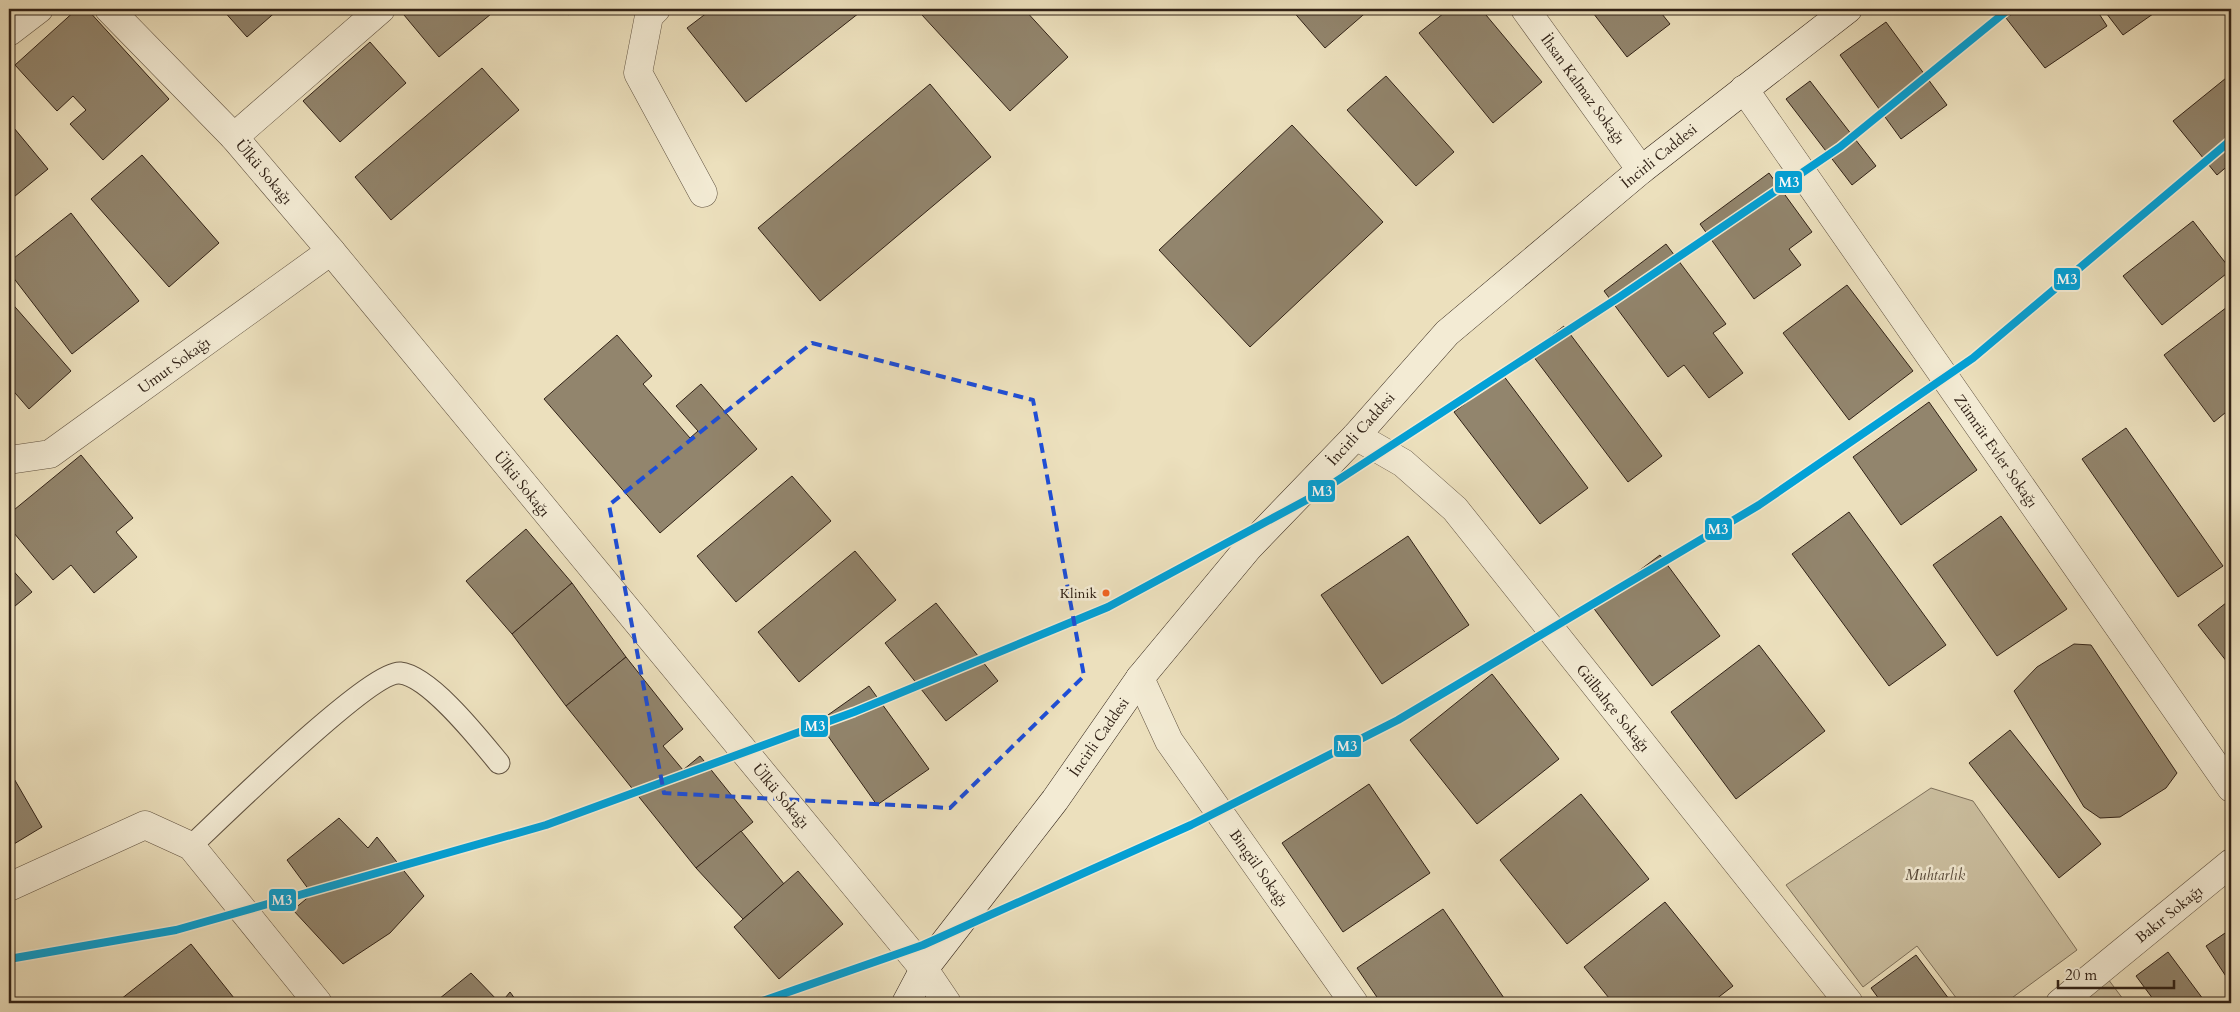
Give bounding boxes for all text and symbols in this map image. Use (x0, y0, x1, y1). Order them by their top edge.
street label: İhsan Kalmaz Sokağı (1536, 30, 1630, 148)
street label: İncirli Caddesi (1617, 119, 1701, 193)
street label: Ülkü Sokağı (231, 135, 297, 209)
line badge: M3 (1774, 170, 1803, 194)
text: M3 (1779, 173, 1799, 192)
line badge: M3 (2053, 267, 2081, 291)
text: M3 (2057, 270, 2077, 289)
street label: Umut Sokağı (134, 332, 214, 398)
street label: İncirli Caddesi (1323, 388, 1399, 470)
street label: Zümrüt Evler Sokağı (1949, 390, 2043, 512)
street label: Ülkü Sokağı (489, 447, 555, 521)
line badge: M3 (1307, 479, 1336, 503)
text: M3 (1312, 482, 1332, 501)
line badge: M3 (1704, 517, 1733, 541)
text: M3 (1708, 520, 1728, 539)
place label: Klinik (1060, 584, 1097, 603)
marker: Klinik (1101, 588, 1111, 598)
street label: Gülbahçe Sokağı (1572, 660, 1654, 756)
street label: İncirli Caddesi (1064, 693, 1134, 781)
line badge: M3 (800, 714, 829, 738)
text: M3 (805, 717, 825, 736)
line badge: M3 (1333, 734, 1362, 758)
text: M3 (1337, 737, 1357, 756)
street label: Ülkü Sokağı (748, 759, 814, 833)
street label: Bingül Sokağı (1225, 825, 1293, 911)
park label: Muhtarlık (1905, 865, 1966, 885)
street label: Bakır Sokağı (2131, 881, 2207, 947)
line badge: M3 (268, 888, 297, 912)
text: M3 (272, 891, 292, 910)
scale bar (2058, 957, 2174, 989)
text: 20 m (2065, 965, 2097, 985)

